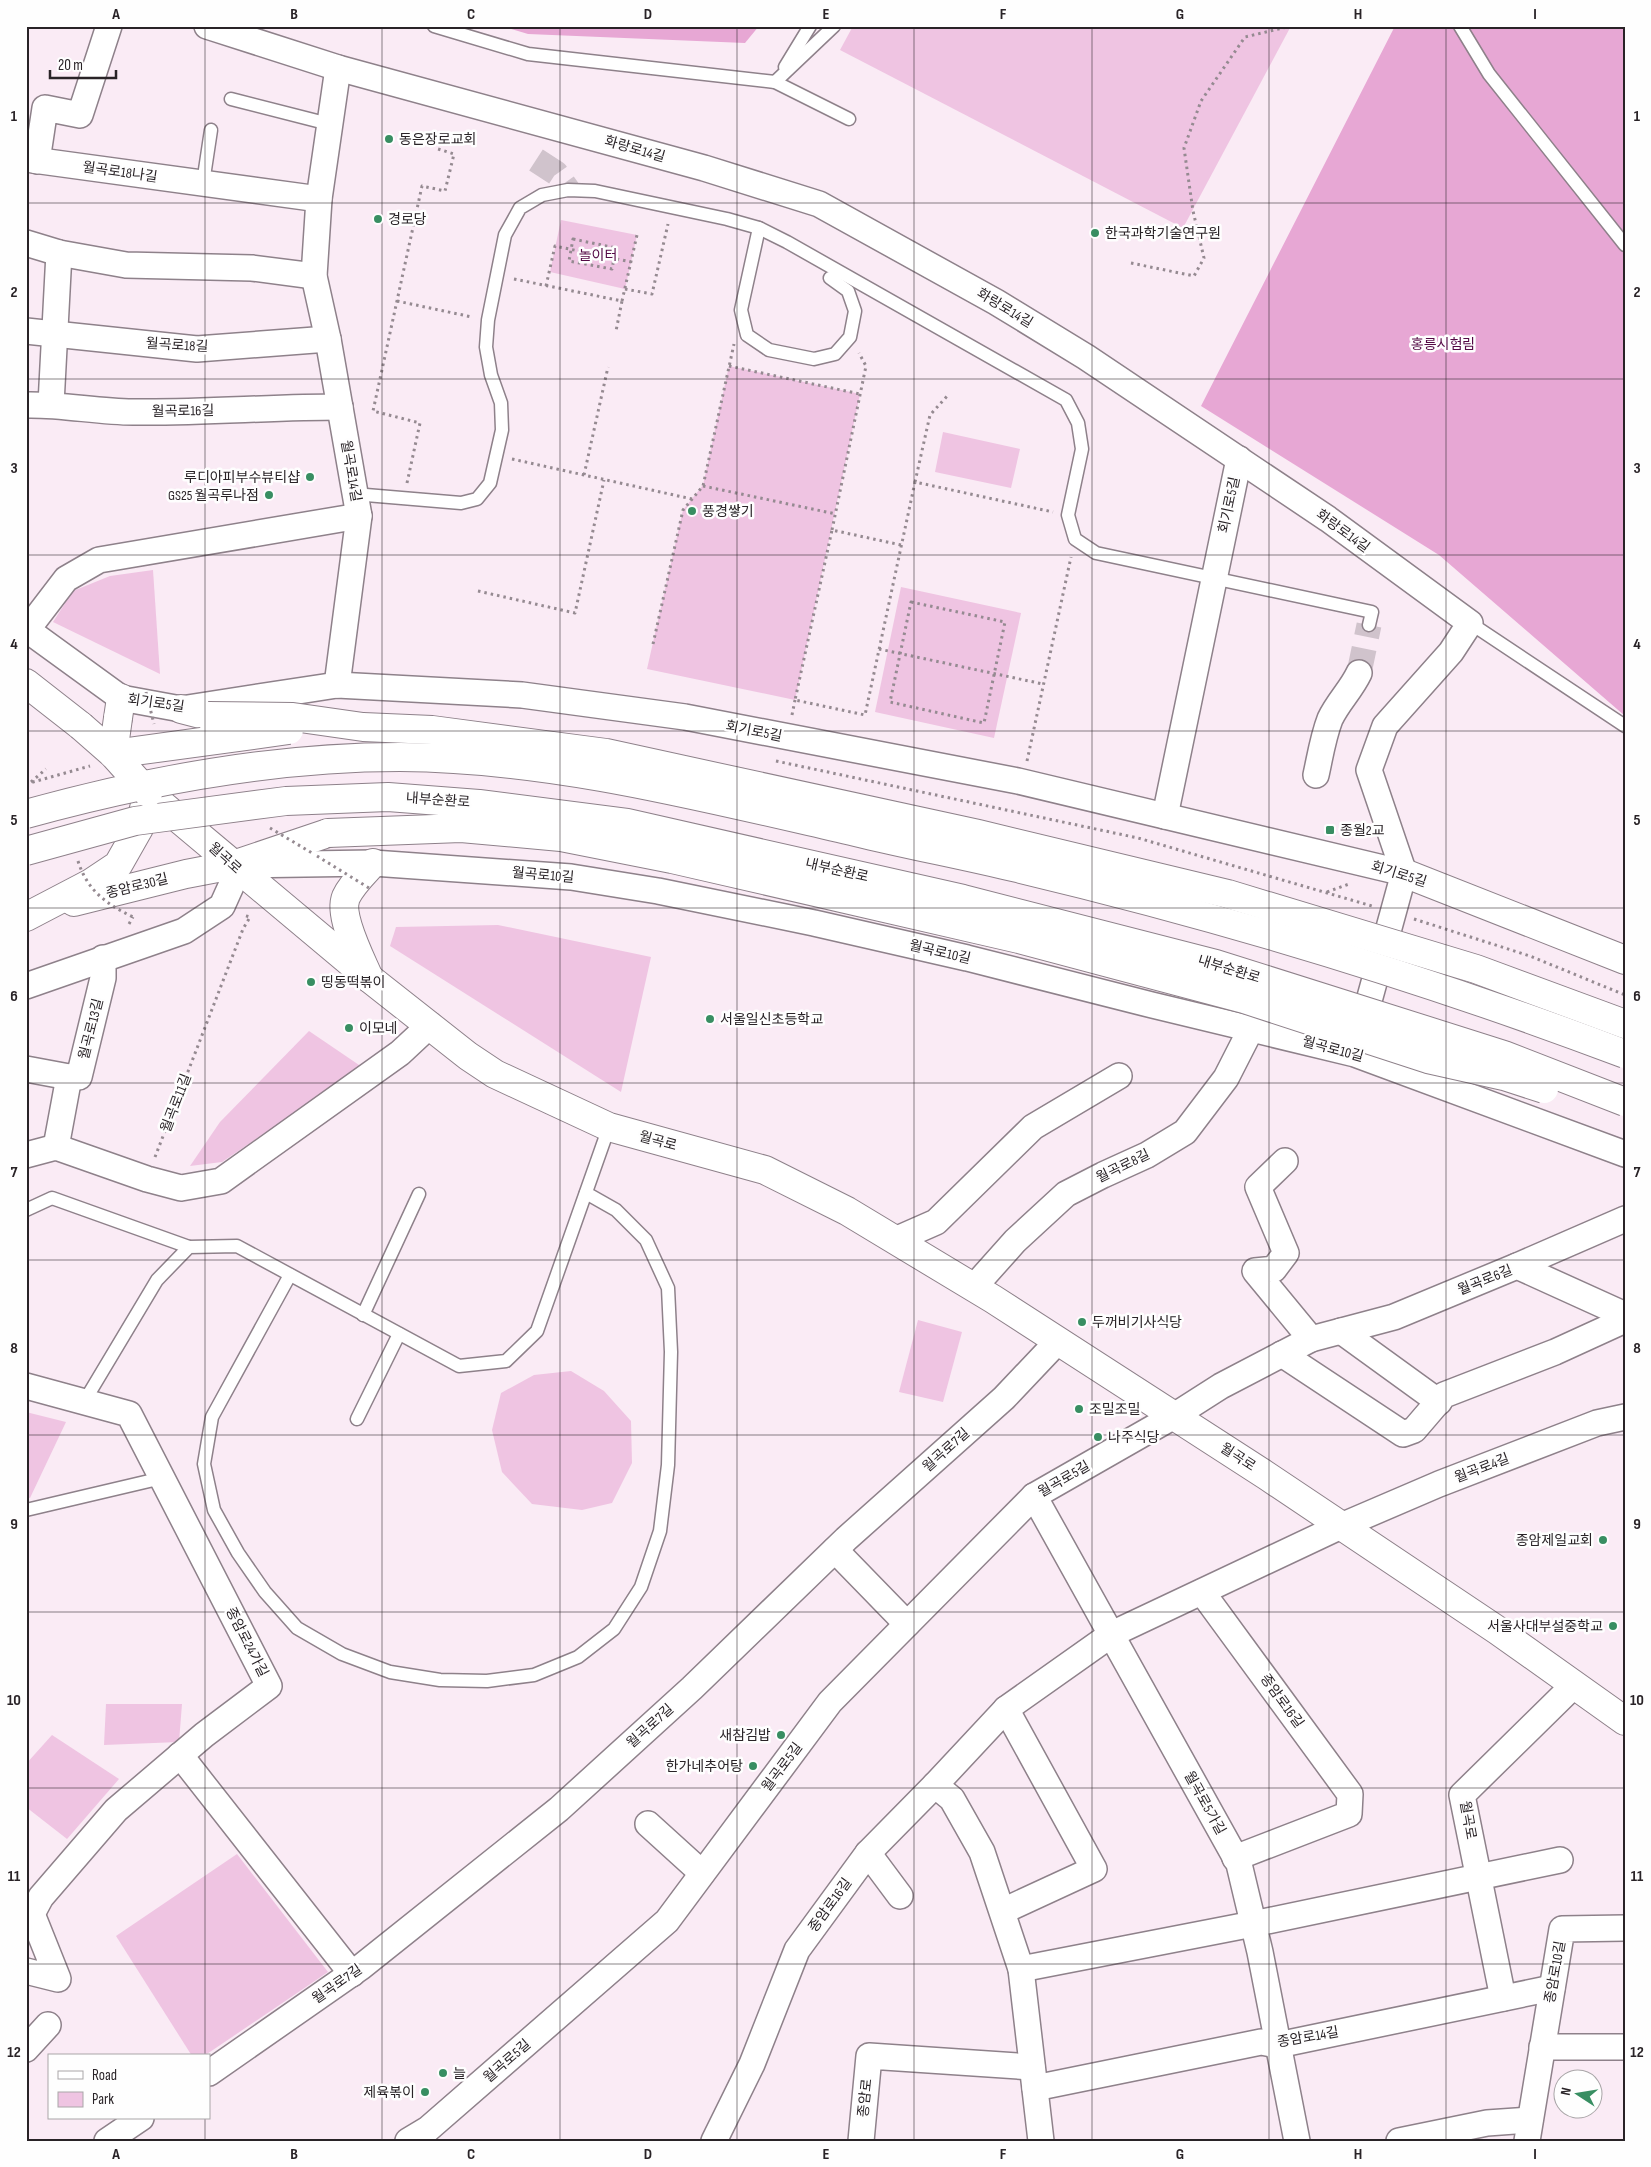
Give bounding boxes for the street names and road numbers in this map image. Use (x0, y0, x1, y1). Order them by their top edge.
street label: 화랑로14길 (603, 132, 667, 166)
street label: 월곡로18나길 (81, 158, 159, 186)
street label: 화랑로14길 (974, 285, 1036, 331)
street label: 월곡로18길 (145, 335, 209, 355)
street label: 월곡로16길 (152, 402, 214, 420)
street label: 월곡로14길 (337, 439, 365, 503)
street label: 회기로5길 (1215, 475, 1243, 535)
street label: 화랑로14길 (1313, 506, 1373, 556)
street label: 회기로5길 (127, 691, 185, 715)
street label: 회기로5길 (724, 717, 784, 745)
street label: 내부순환로 (405, 789, 471, 811)
street label: 월곡로 (205, 839, 245, 877)
street label: 내부순환로 (804, 854, 870, 886)
street label: 회기로5길 (1369, 858, 1429, 890)
street label: 월곡로10길 (511, 864, 575, 886)
street label: 종암로30길 (104, 870, 170, 902)
street label: 월곡로10길 (908, 937, 972, 967)
street label: 내부순환로 (1196, 951, 1262, 987)
street label: 월곡로13길 (75, 997, 107, 1061)
street label: 월곡로10길 (1301, 1033, 1365, 1065)
street label: 월곡로11길 (157, 1071, 195, 1135)
street label: 월곡로 (637, 1128, 679, 1154)
street label: 월곡로8길 (1093, 1146, 1153, 1186)
street label: 월곡로6길 (1455, 1261, 1515, 1299)
street label: 월곡로7길 (919, 1425, 973, 1475)
street label: 월곡로 (1217, 1439, 1259, 1475)
street label: 월곡로4길 (1452, 1450, 1512, 1486)
street label: 월곡로5길 (1035, 1457, 1093, 1501)
street label: 종암로24가길 (222, 1604, 272, 1680)
street label: 종암로16길 (1257, 1671, 1307, 1731)
street label: 월곡로7길 (623, 1701, 677, 1751)
street label: 월곡로5길 (758, 1739, 806, 1795)
street label: 월곡로5가길 (1181, 1768, 1229, 1838)
street label: 월곡로 (1456, 1799, 1480, 1841)
street label: 종암로16길 (805, 1875, 855, 1935)
street label: 종암로10길 (1541, 1940, 1569, 2004)
street label: 월곡로7길 (309, 1961, 365, 2007)
street label: 종암로14길 (1276, 2023, 1340, 2051)
street label: 월곡로5길 (480, 2036, 534, 2086)
street label: 종암로 (855, 2078, 875, 2118)

